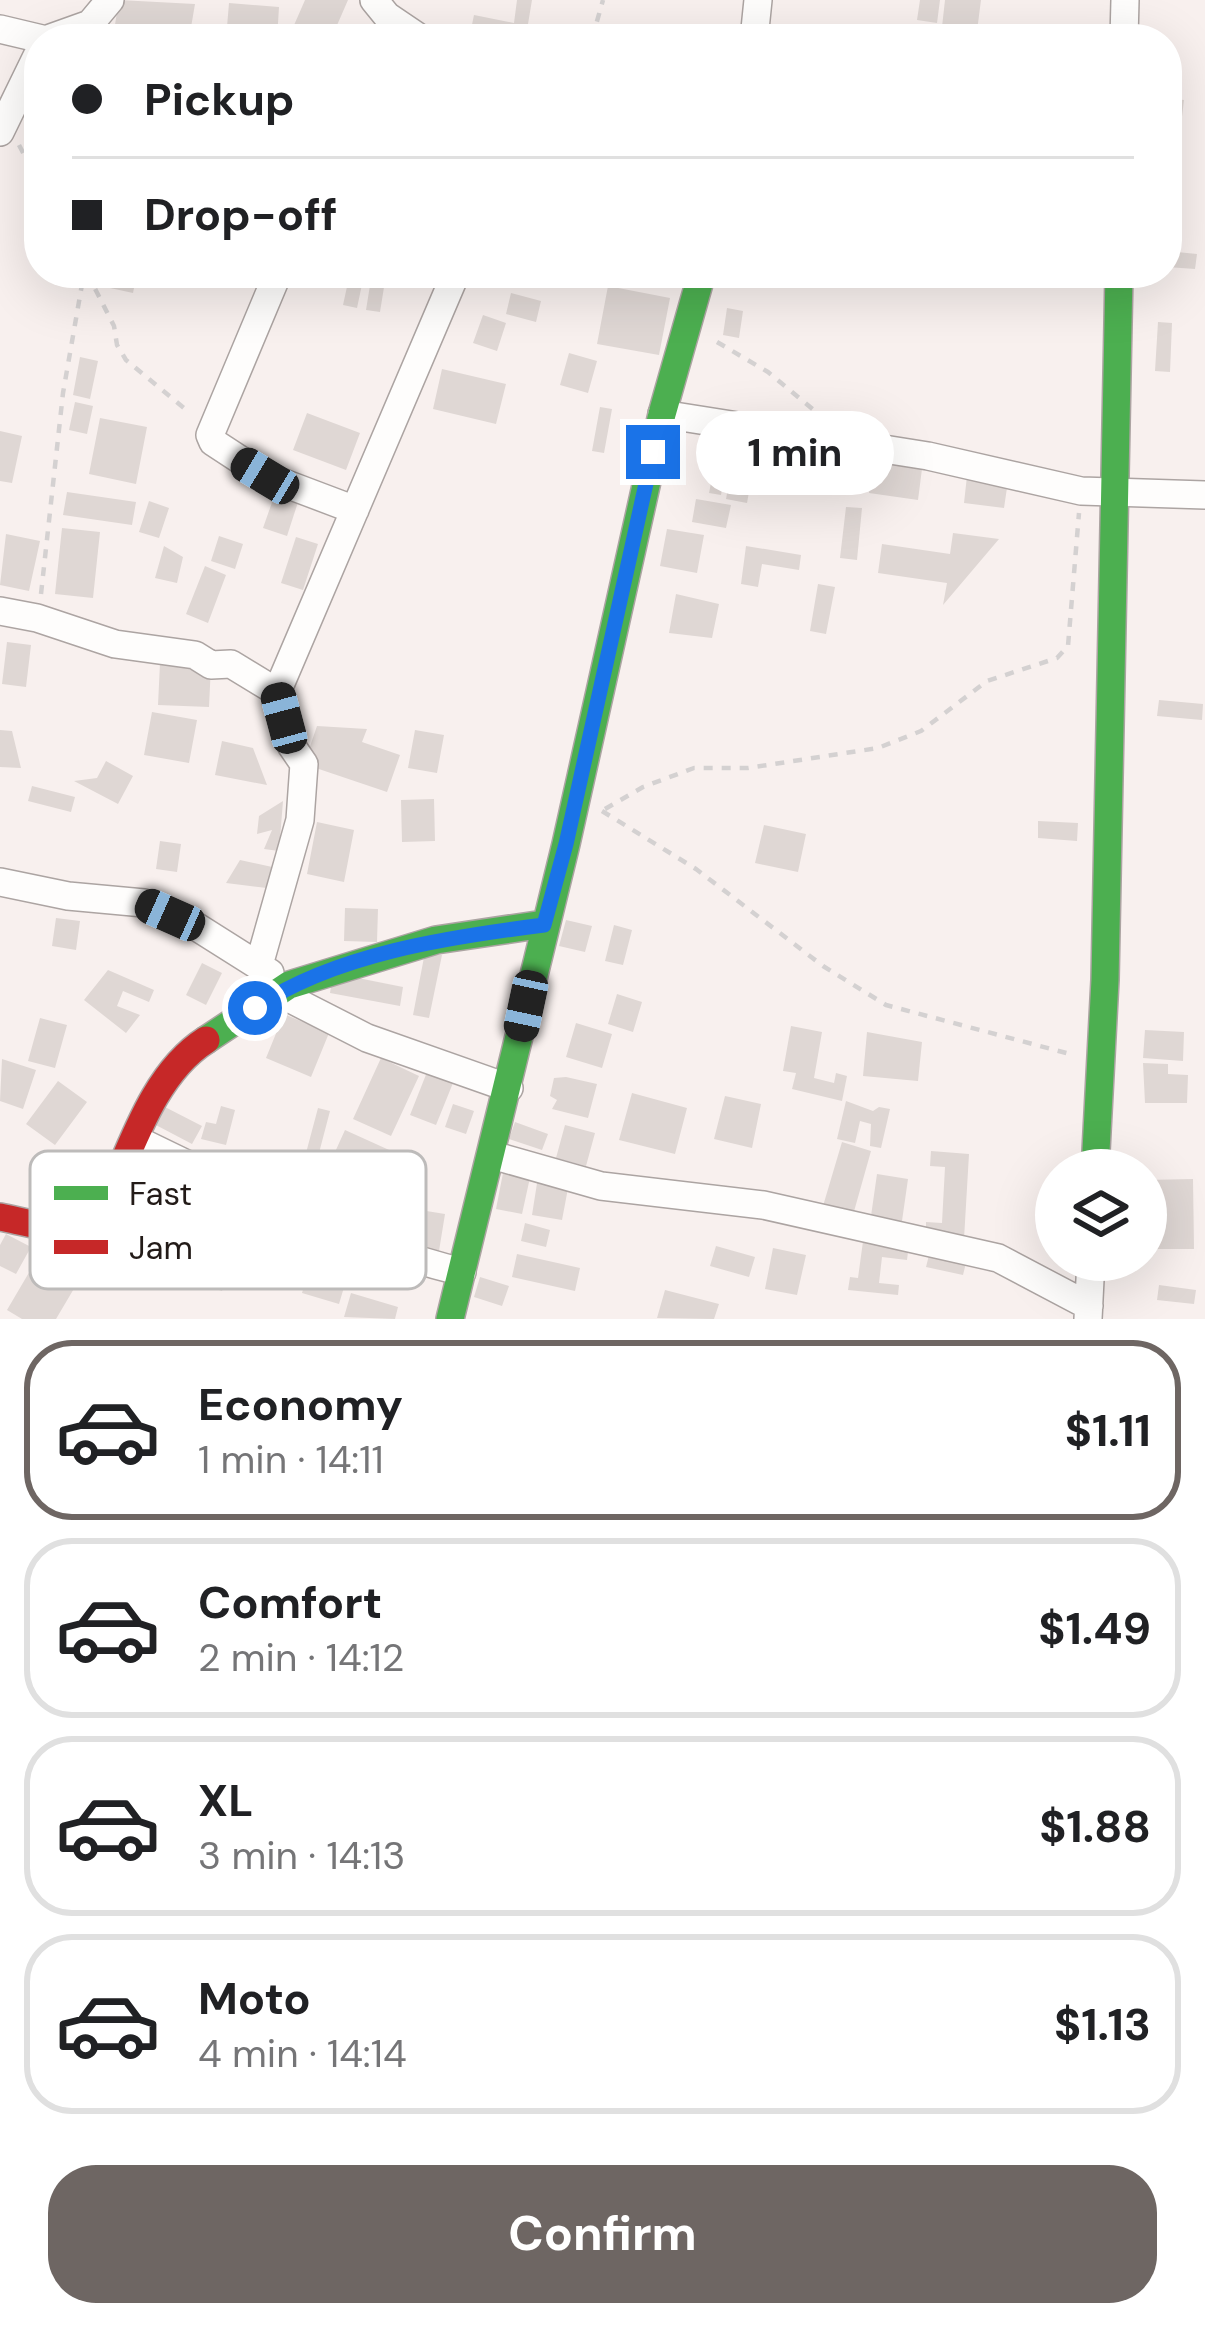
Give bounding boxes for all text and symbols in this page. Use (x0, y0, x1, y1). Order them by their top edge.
text: Pickup (144, 70, 294, 129)
text: Drop-off (144, 185, 338, 244)
callout: 1 min (695, 410, 893, 494)
route end (626, 425, 680, 479)
text: 1 min (748, 427, 842, 478)
car (225, 442, 305, 510)
car (257, 679, 311, 757)
car (130, 884, 210, 946)
car (501, 967, 551, 1045)
route start (228, 981, 282, 1035)
map controls (1035, 1149, 1167, 1281)
button: layers (1035, 1149, 1167, 1281)
legend (30, 1151, 426, 1289)
text: Fast (129, 1172, 192, 1215)
text: Jam (129, 1226, 193, 1269)
text: Economy (198, 1375, 403, 1434)
icon: car (54, 1376, 162, 1484)
text: $1.11 (1065, 1401, 1151, 1460)
text: 1 min · 14:11 (198, 1434, 384, 1485)
text: Comfort (198, 1573, 382, 1632)
icon: car (54, 1574, 162, 1682)
text: $1.49 (1038, 1599, 1151, 1658)
text: 2 min · 14:12 (198, 1632, 404, 1683)
text: XL (198, 1771, 253, 1830)
icon: car (54, 1772, 162, 1880)
text: $1.88 (1039, 1797, 1151, 1856)
text: 3 min · 14:13 (198, 1830, 405, 1881)
text: Moto (198, 1969, 311, 2028)
icon: car (54, 1970, 162, 2078)
text: $1.13 (1054, 1995, 1151, 2054)
text: 4 min · 14:14 (198, 2028, 407, 2079)
button: Confirm (48, 2165, 1157, 2303)

